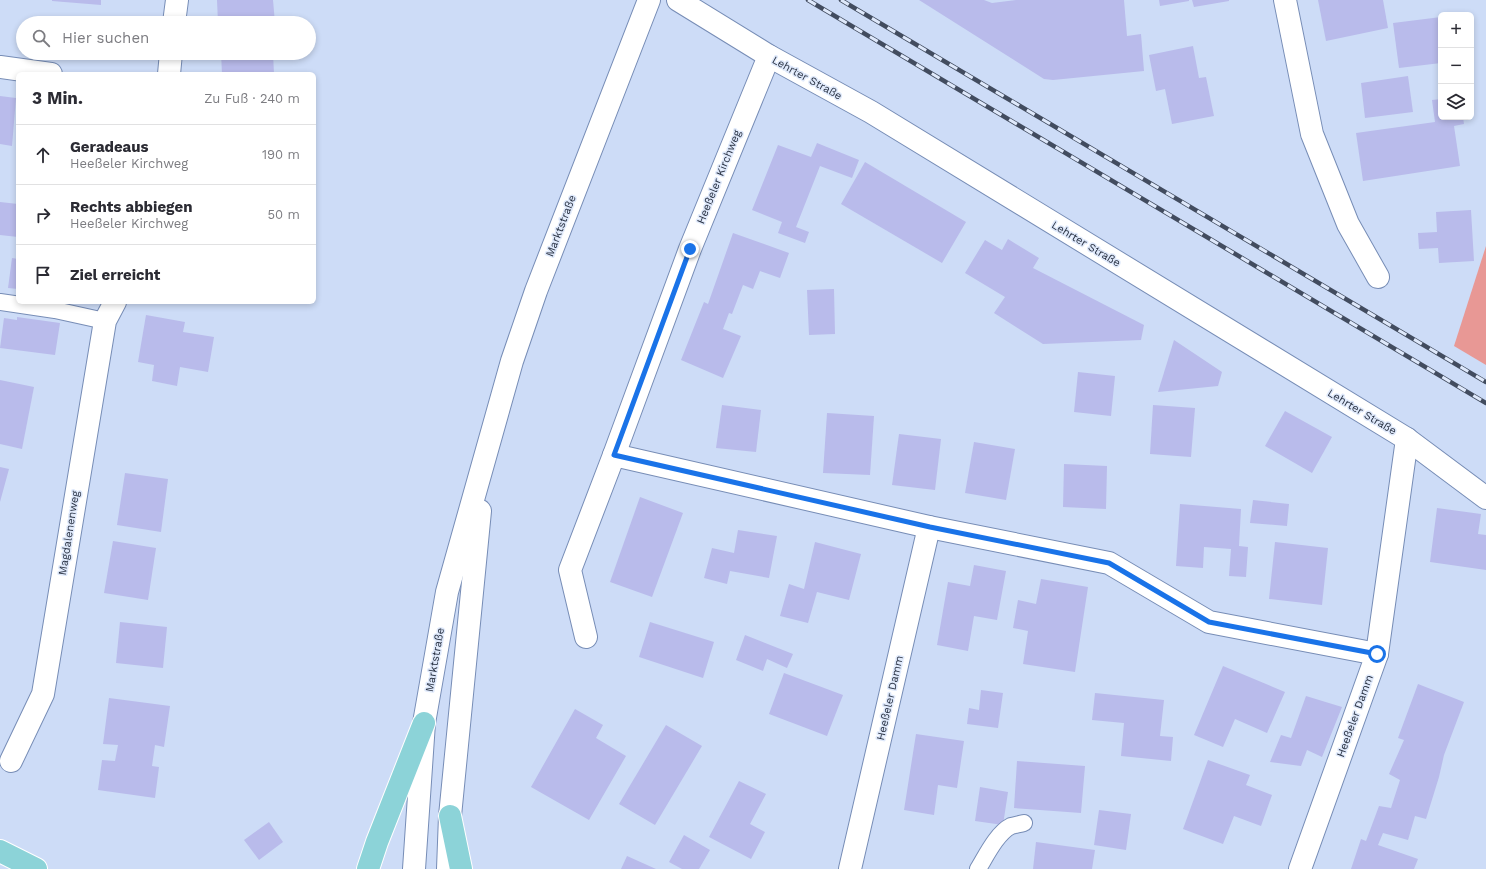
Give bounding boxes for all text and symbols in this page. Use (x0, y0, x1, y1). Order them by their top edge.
map controls (1438, 12, 1474, 120)
button: + (1438, 12, 1474, 48)
search box (16, 16, 316, 60)
icon: search (30, 27, 52, 49)
text: Hier suchen (62, 29, 149, 47)
button: − (1438, 48, 1474, 84)
street label: Lehrter Straße (770, 53, 844, 103)
button: layers (1438, 84, 1474, 120)
text: 3 Min. (32, 88, 83, 108)
text: Zu Fuß · 240 m (204, 91, 300, 106)
street label: Heeßeler Kirchweg (694, 128, 744, 226)
text: Geradeaus (70, 138, 149, 156)
icon: ahead (32, 144, 54, 166)
text: 190 m (262, 147, 300, 162)
text: Heeßeler Kirchweg (70, 156, 188, 171)
street label: Marktstraße (543, 193, 579, 259)
text: Rechts abbiegen (70, 198, 192, 216)
icon: right (32, 204, 54, 226)
text: 50 m (268, 207, 300, 222)
text: Heeßeler Kirchweg (70, 216, 188, 231)
street label: Lehrter Straße (1049, 218, 1123, 270)
route end (681, 240, 699, 258)
icon: arrive (32, 264, 54, 286)
text: Ziel erreicht (70, 266, 160, 284)
street label: Lehrter Straße (1325, 386, 1399, 438)
street label: Magdalenenweg (56, 490, 82, 576)
street label: Marktstraße (423, 627, 447, 693)
route start (1368, 645, 1386, 663)
street label: Heeßeler Damm (874, 654, 906, 742)
street label: Heeßeler Damm (1334, 673, 1376, 759)

